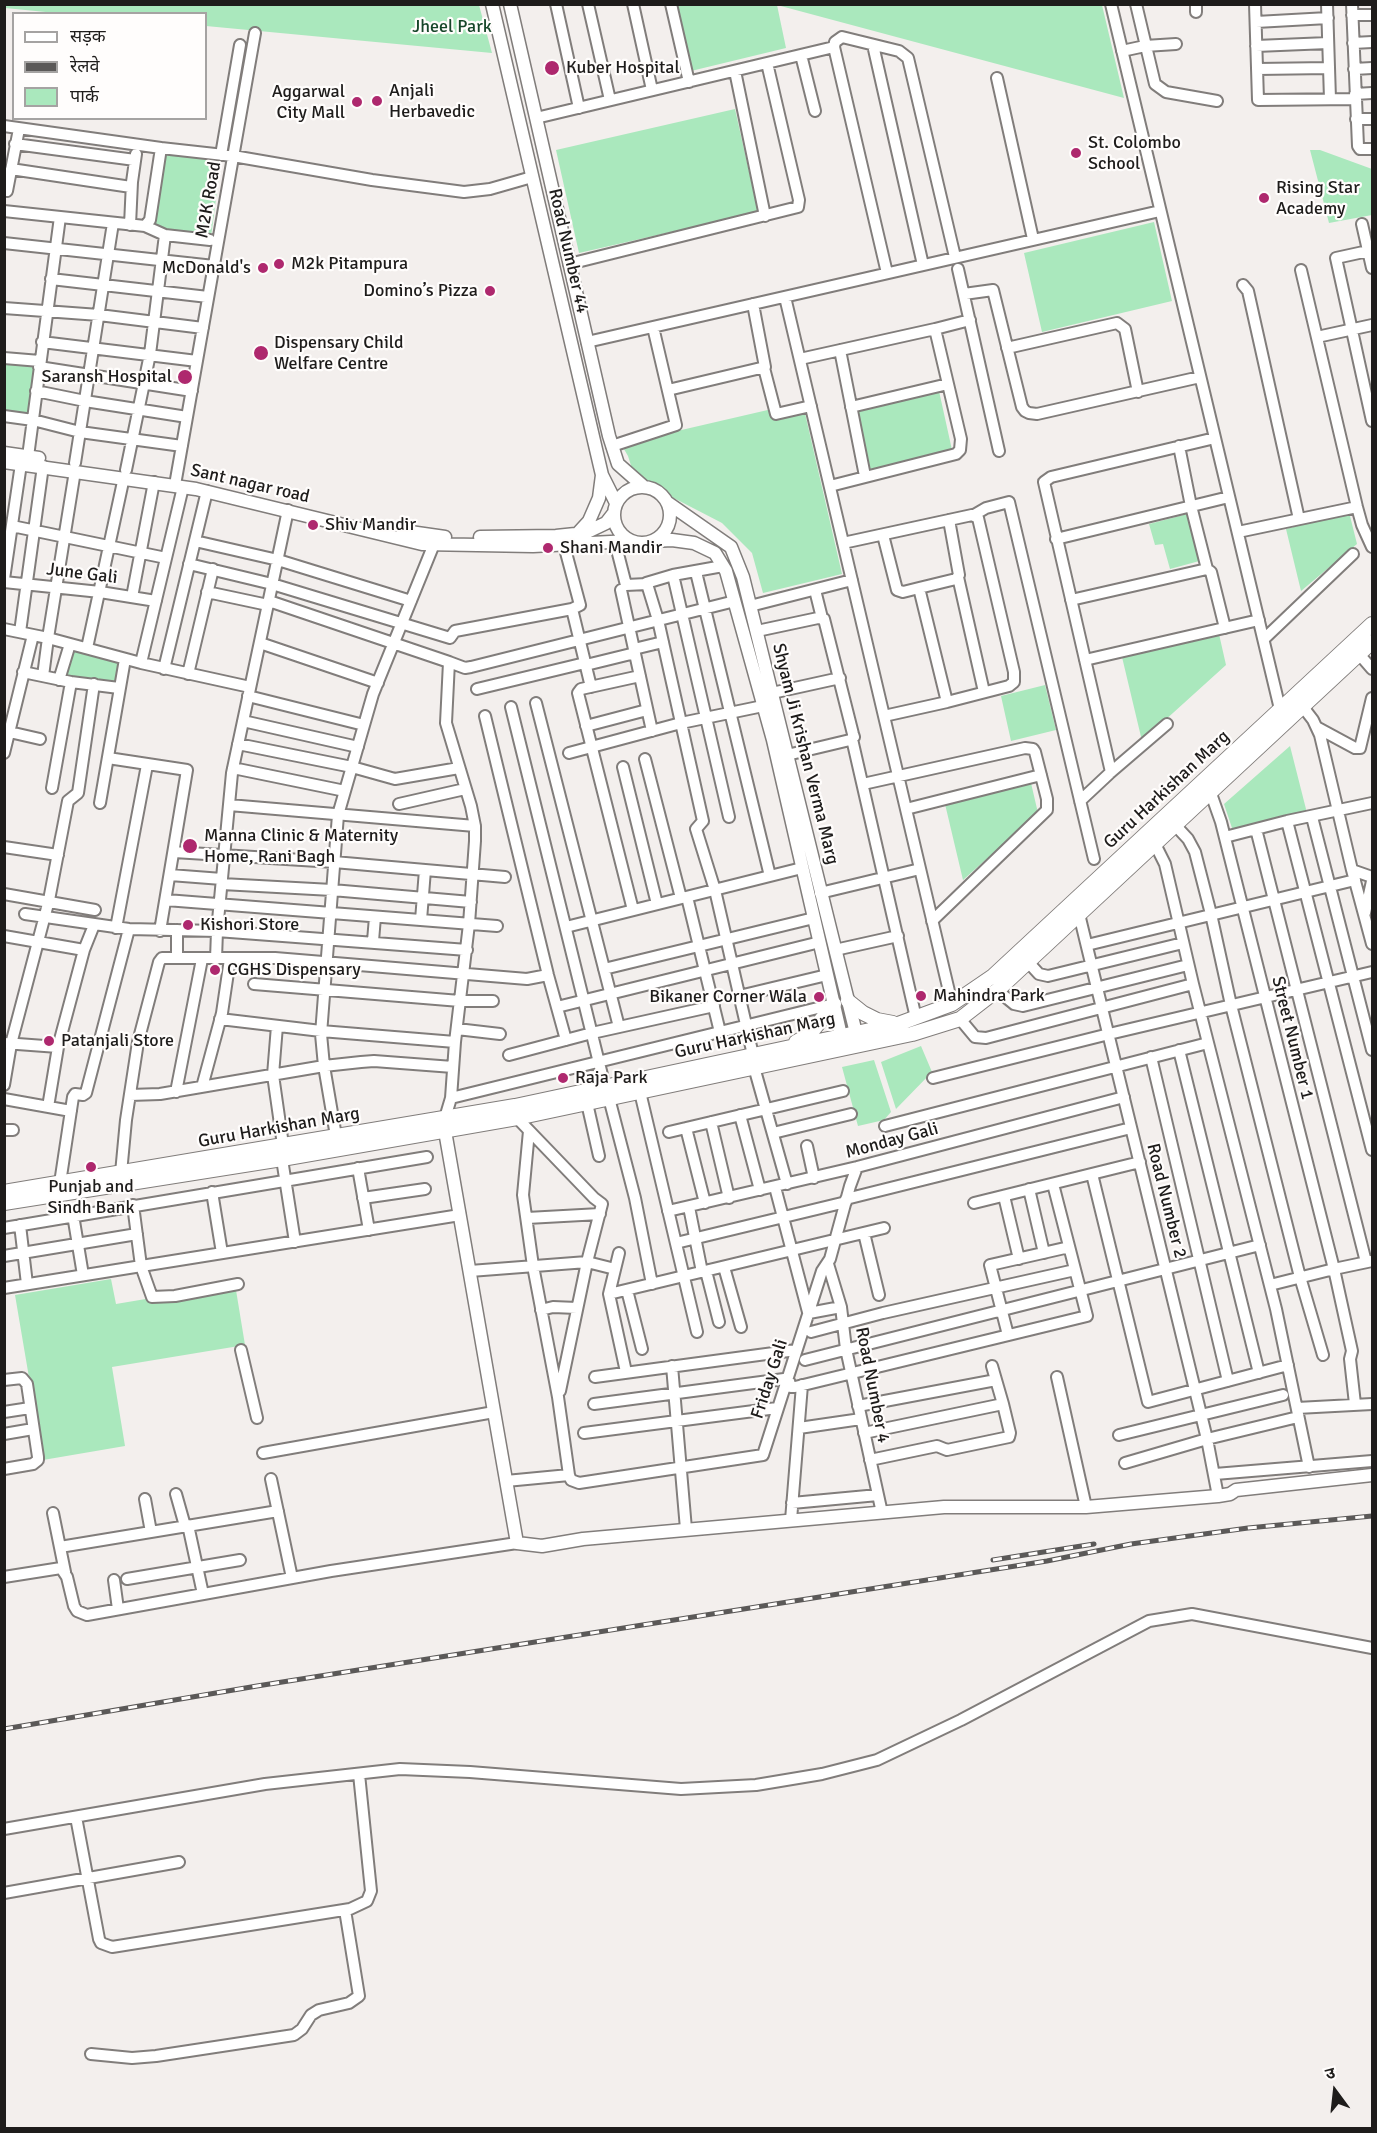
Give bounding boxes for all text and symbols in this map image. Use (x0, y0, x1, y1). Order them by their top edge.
legend (12, 12, 207, 120)
park label: Jheel Park (412, 16, 492, 38)
text: सड़क (70, 25, 106, 47)
text: रेलवे (70, 55, 100, 77)
place label: Kuber Hospital (566, 57, 680, 79)
marker: Kuber Hospital (543, 59, 561, 77)
place label: Anjali Herbavedic (389, 80, 475, 122)
place label: Aggarwal City Mall (272, 81, 345, 124)
text: पार्क (70, 85, 99, 107)
marker: Anjali Herbavedic (370, 94, 384, 108)
marker: Aggarwal City Mall (350, 95, 364, 109)
place label: St. Colombo School (1088, 132, 1181, 174)
marker: St. Colombo School (1069, 146, 1083, 160)
street label: M2K Road (192, 160, 226, 240)
place label: Rising Star Academy (1276, 177, 1360, 219)
street label: Road Number 44 (543, 186, 593, 316)
marker: Rising Star Academy (1257, 191, 1271, 205)
place label: M2k Pitampura (291, 253, 408, 275)
place label: McDonald's (162, 257, 251, 279)
marker: M2k Pitampura (272, 257, 286, 271)
marker: McDonald's (256, 261, 270, 275)
place label: Domino’s Pizza (363, 280, 478, 302)
marker: Domino’s Pizza (483, 284, 497, 298)
place label: Dispensary Child Welfare Centre (274, 332, 404, 374)
marker: Dispensary Child Welfare Centre (252, 344, 270, 362)
place label: Saransh Hospital (41, 366, 172, 388)
marker: Saransh Hospital (176, 368, 194, 386)
street label: Sant nagar road (188, 460, 312, 508)
place label: Shiv Mandir (325, 514, 416, 536)
marker: Shiv Mandir (306, 518, 320, 532)
place label: Shani Mandir (560, 537, 662, 559)
marker: Shani Mandir (541, 541, 555, 555)
street label: June Gali (45, 559, 119, 589)
street label: Shyam Ji Krishan Verma Marg (767, 641, 843, 867)
street label: Guru Harkishan Marg (1100, 726, 1234, 854)
place label: Manna Clinic & Maternity Home, Rani Bagh (204, 825, 398, 868)
marker: Manna Clinic & Maternity Home, Rani Bagh (181, 837, 199, 855)
place label: Kishori Store (200, 914, 299, 936)
marker: Kishori Store (181, 918, 195, 932)
place label: CGHS Dispensary (227, 959, 361, 981)
marker: CGHS Dispensary (208, 963, 222, 977)
street label: Street Number 1 (1266, 974, 1318, 1102)
place label: Mahindra Park (933, 985, 1045, 1007)
place label: Bikaner Corner Wala (649, 986, 807, 1008)
marker: Mahindra Park (914, 989, 928, 1003)
marker: Bikaner Corner Wala (812, 990, 826, 1004)
street label: Guru Harkishan Marg (673, 1008, 837, 1064)
place label: Patanjali Store (61, 1030, 174, 1052)
marker: Patanjali Store (42, 1034, 56, 1048)
place label: Raja Park (575, 1067, 648, 1089)
marker: Raja Park (556, 1071, 570, 1085)
street label: Guru Harkishan Marg (197, 1103, 361, 1153)
street label: Monday Gali (843, 1118, 941, 1164)
street label: Road Number 2 (1141, 1141, 1191, 1261)
marker: Punjab and Sindh Bank (84, 1160, 98, 1174)
place label: Punjab and Sindh Bank (48, 1176, 134, 1218)
street label: Road Number 4 (850, 1325, 894, 1445)
street label: Friday Gali (747, 1336, 793, 1422)
north arrow (1305, 2061, 1365, 2121)
text: उ (1323, 2063, 1337, 2084)

